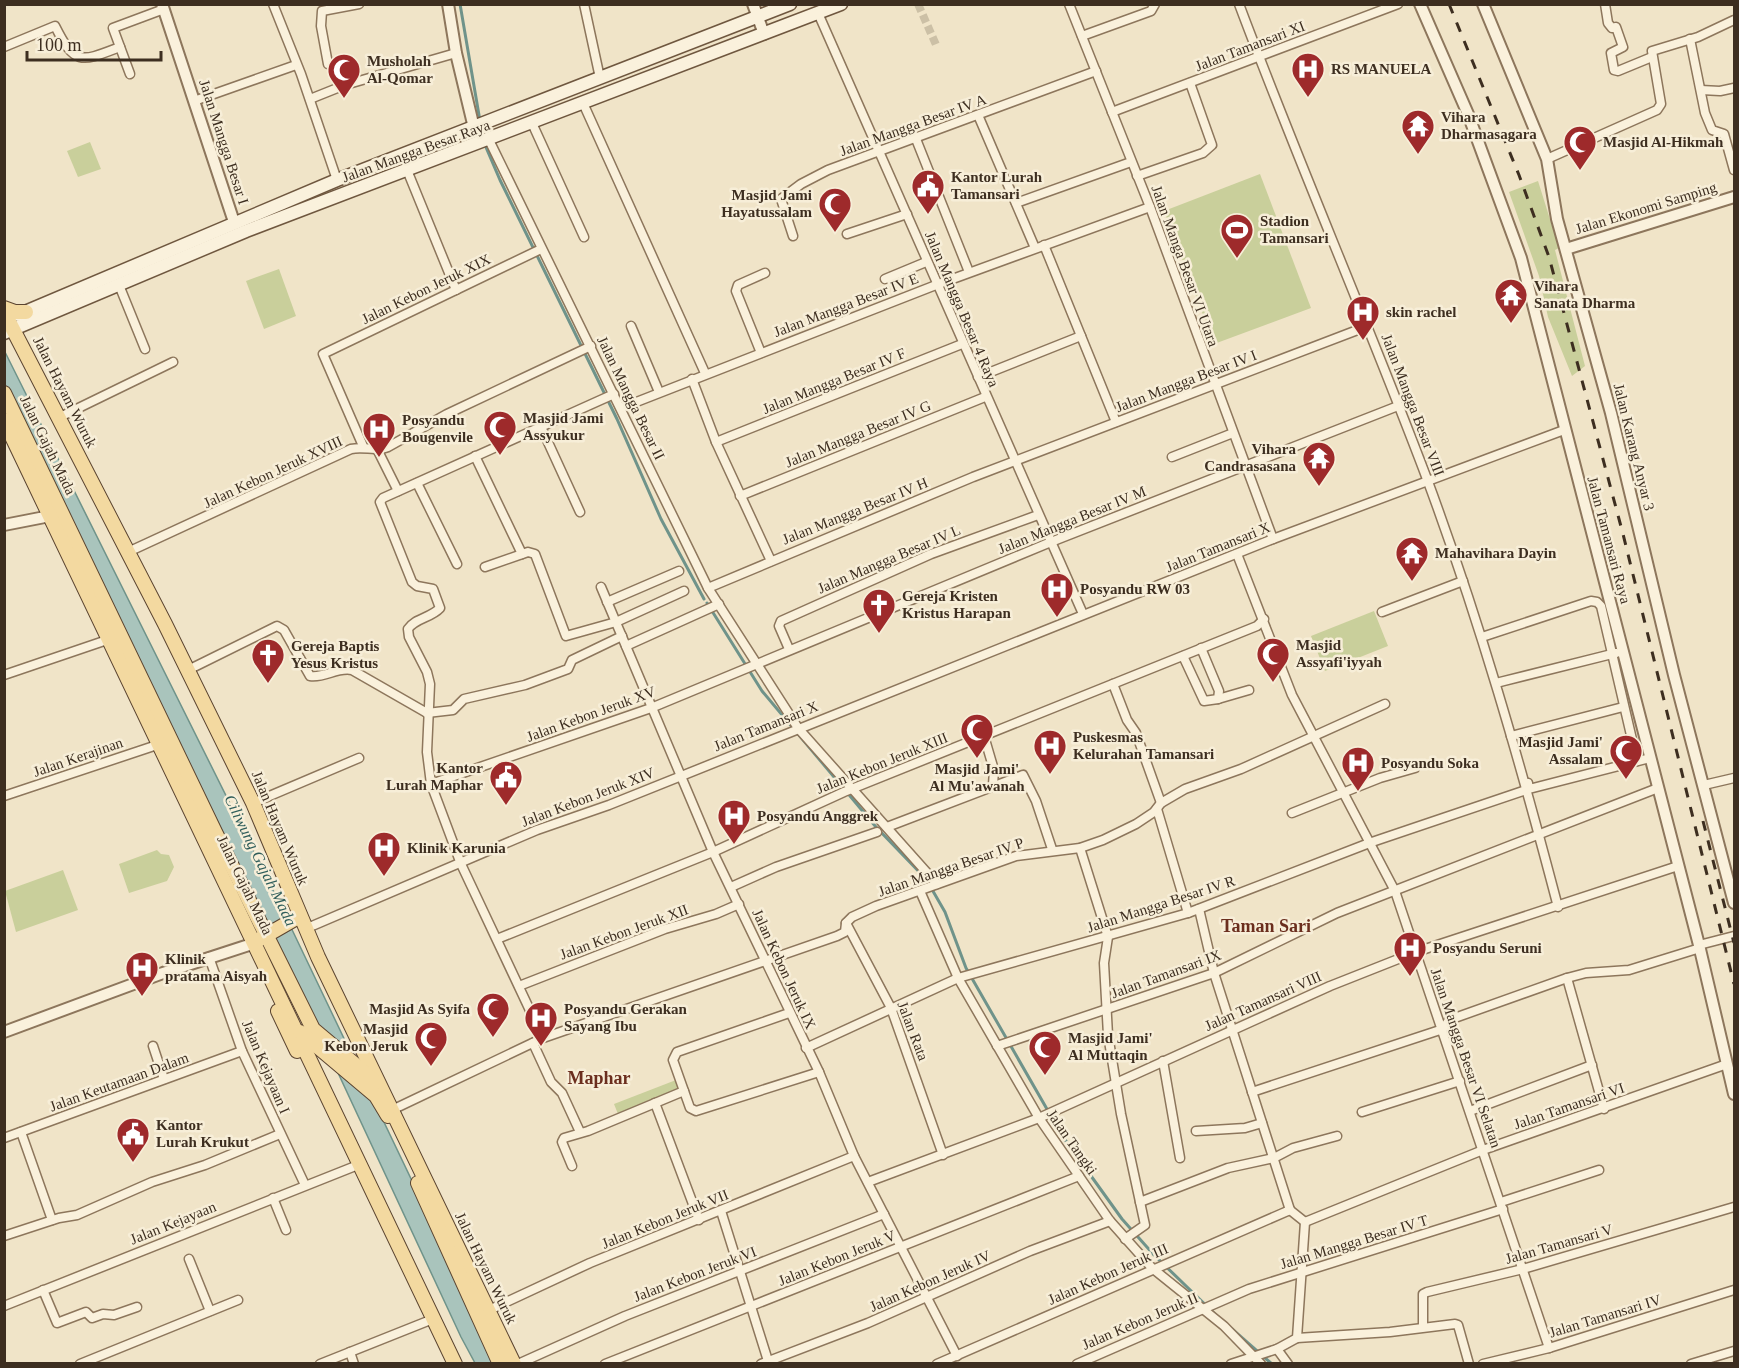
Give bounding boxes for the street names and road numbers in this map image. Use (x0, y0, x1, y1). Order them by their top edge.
street label: Jalan Tamansari XI (1193, 18, 1307, 74)
street label: Jalan Mangga Besar I (196, 78, 252, 206)
street label: Jalan Mangga Besar IV A (838, 91, 989, 159)
street label: Jalan Mangga Besar Raya (340, 117, 492, 185)
street label: Jalan Ekonomi Samping (1574, 179, 1719, 237)
street label: Jalan Manga Besar VI Utara (1148, 183, 1222, 349)
street label: Jalan Mangga Besar 4 Raya (922, 229, 1002, 390)
street label: Jalan Kebon Jeruk XIX (359, 251, 493, 327)
street label: Jalan Mangga Besar IV E (771, 270, 921, 340)
street label: Jalan Mangga Besar VIII (1378, 332, 1448, 478)
street label: Jalan Hayam Wuruk (30, 334, 100, 451)
street label: Jalan Mangga Besar II (594, 334, 668, 462)
street label: Jalan Mangga Besar IV F (760, 345, 908, 417)
street label: Jalan Mangga Besar IV I (1113, 347, 1259, 415)
street label: Jalan Karang Anyar 3 (1610, 382, 1658, 512)
street label: Jalan Gajah Mada (17, 393, 79, 497)
street label: Jalan Mangga Besar IV G (783, 397, 933, 471)
street label: Jalan Kebon Jeruk XVIII (201, 433, 345, 511)
street label: Jalan Mangga Besar IV H (780, 474, 930, 548)
street label: Jalan Tamansari Raya (1584, 475, 1634, 606)
street label: Jalan Mangga Besar IV M (996, 483, 1148, 557)
street label: Jalan Tamansari X (1163, 519, 1273, 575)
street label: Jalan Mangga Besar IV L (815, 522, 963, 596)
street label: Jalan Kebon Jeruk XV (524, 683, 658, 745)
street label: Jalan Tamansari X (711, 698, 821, 754)
street label: Jalan Kebon Jeruk XIII (814, 729, 950, 797)
street label: Jalan Kerajinan (31, 734, 125, 780)
street label: Jalan Kebon Jeruk XIV (519, 764, 657, 830)
street label: Jalan Hayam Wuruk (249, 769, 311, 888)
street label: Jalan Gajah Mada (214, 833, 276, 937)
street label: Jalan Mangga Besar IV P (876, 835, 1026, 899)
street label: Jalan Mangga Besar IV R (1085, 872, 1237, 936)
street label: Jalan Kebon Jeruk XII (558, 901, 690, 963)
street label: Jalan Kebon Jeruk IX (749, 907, 819, 1032)
street label: Jalan Tamansari IX (1109, 947, 1223, 1001)
street label: Jalan Mangga Besar VI Selatan (1428, 966, 1504, 1150)
street label: Jalan Tamansari VIII (1202, 968, 1324, 1034)
street label: Jalan Rata (894, 999, 932, 1063)
street label: Jalan Kejayaan I (239, 1018, 293, 1116)
street label: Jalan Keutamaan Dalam (47, 1049, 191, 1115)
street label: Jalan Tamansari VI (1512, 1080, 1626, 1132)
street label: Jalan Tangki (1044, 1106, 1100, 1178)
street label: Jalan Kebon Jeruk VII (599, 1186, 731, 1252)
street label: Jalan Kejayaan (128, 1198, 219, 1248)
street label: Jalan Hayam Wuruk (452, 1209, 520, 1327)
street label: Jalan Mangga Besar IV T (1278, 1212, 1430, 1272)
street label: Jalan Tamansari V (1504, 1221, 1615, 1267)
street label: Jalan Kebon Jeruk V (776, 1227, 898, 1289)
street label: Jalan Kebon Jeruk III (1046, 1240, 1170, 1308)
street label: Jalan Kebon Jeruk VI (631, 1243, 759, 1305)
street label: Jalan Kebon Jeruk IV (867, 1247, 993, 1315)
street label: Jalan Kebon Jeruk II (1080, 1289, 1200, 1353)
street label: Jalan Tamansari IV (1547, 1291, 1663, 1341)

